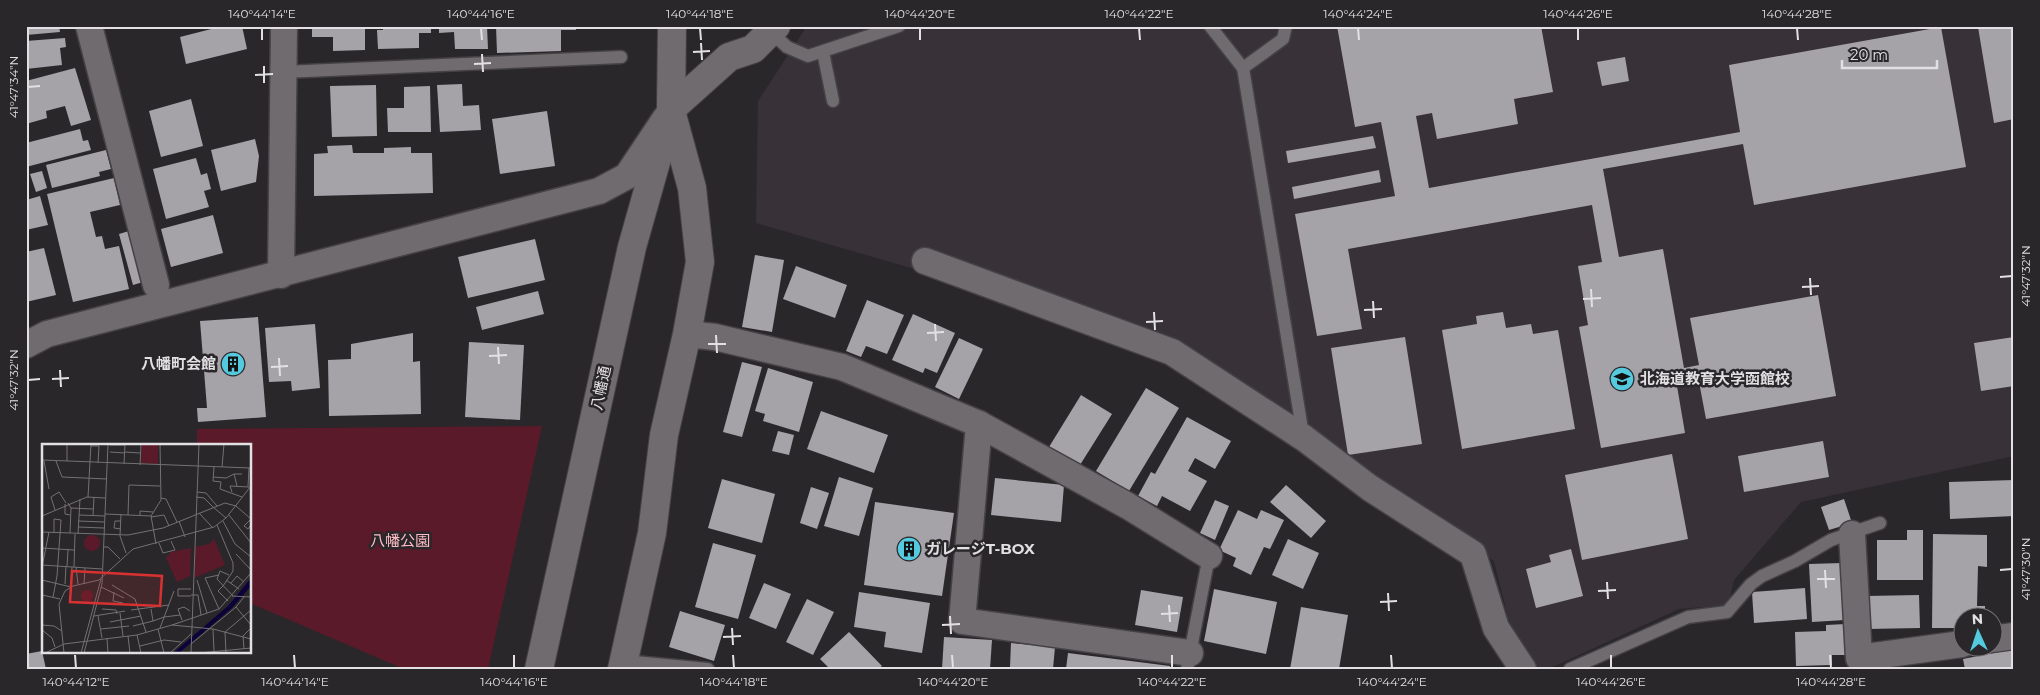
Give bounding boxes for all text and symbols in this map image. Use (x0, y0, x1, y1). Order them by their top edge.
text: 140°44'14"E (228, 6, 296, 21)
text: 140°44'16"E (447, 6, 515, 21)
text: 140°44'18"E (666, 6, 734, 21)
text: 140°44'20"E (885, 6, 955, 21)
text: 140°44'22"E (1104, 6, 1174, 21)
text: 140°44'24"E (1323, 6, 1393, 21)
text: 140°44'26"E (1543, 6, 1613, 21)
text: 140°44'28"E (1762, 6, 1832, 21)
scale bar (1842, 38, 1938, 70)
text: 20 m (1850, 45, 1888, 64)
text: 41°47'34"N (6, 56, 21, 118)
text: 41°47'32"N (2018, 245, 2033, 307)
text: 41°47'32"N (6, 349, 21, 411)
building icon: 八幡町会館 (220, 351, 246, 377)
place label: 八幡町会館 (141, 354, 216, 373)
street label: 八幡通 (587, 364, 614, 412)
school or university icon: 北海道教育大学函館校 (1609, 366, 1635, 392)
place label: 北海道教育大学函館校 (1640, 369, 1790, 388)
inset map (42, 444, 251, 652)
park label: 八幡公園 (370, 531, 430, 550)
building icon: ガレージT-BOX (896, 536, 922, 562)
text: 41°47'30"N (2018, 538, 2033, 600)
place label: ガレージT-BOX (926, 539, 1035, 558)
north arrow (1952, 608, 2002, 658)
text: N (1971, 610, 1983, 628)
text: 140°44'12"E (43, 674, 109, 689)
text: 140°44'14"E (261, 674, 329, 689)
text: 140°44'16"E (480, 674, 548, 689)
text: 140°44'18"E (700, 674, 768, 689)
text: 140°44'20"E (918, 674, 988, 689)
text: 140°44'22"E (1137, 674, 1207, 689)
text: 140°44'24"E (1357, 674, 1427, 689)
text: 140°44'26"E (1576, 674, 1646, 689)
text: 140°44'28"E (1796, 674, 1866, 689)

